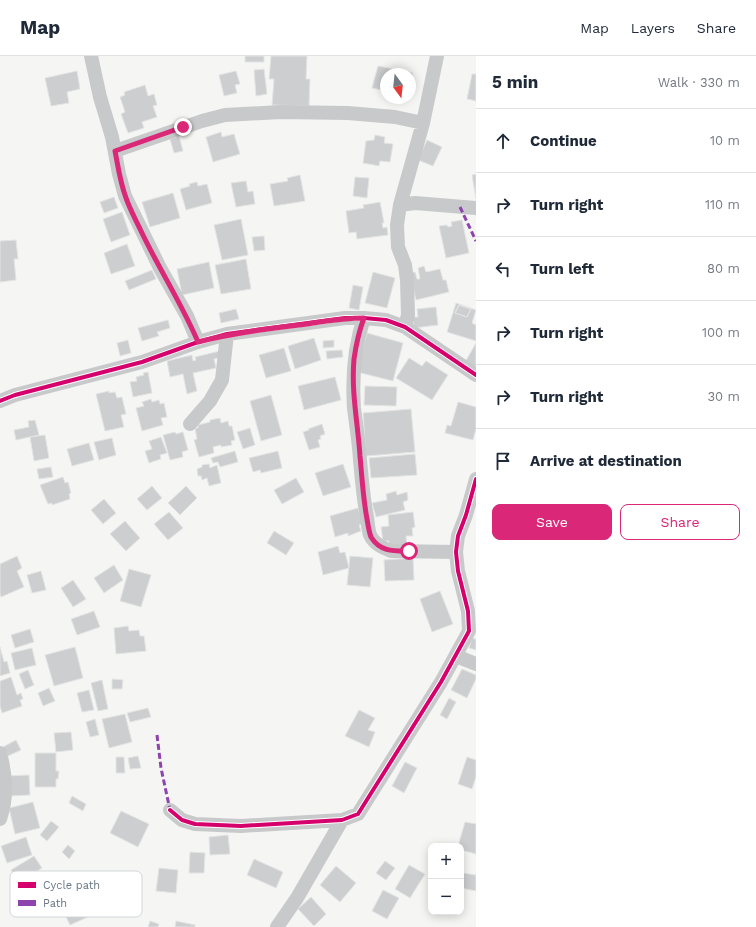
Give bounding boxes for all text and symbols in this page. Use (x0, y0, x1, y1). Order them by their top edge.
text: Map (20, 16, 60, 39)
text: Map (580, 20, 609, 36)
text: Layers (631, 20, 675, 36)
text: Share (697, 20, 736, 36)
north arrow (380, 68, 416, 104)
text: 5 min (492, 72, 538, 92)
text: Walk · 330 m (658, 75, 740, 90)
route end (174, 118, 192, 136)
icon: ahead (492, 130, 514, 152)
text: Continue (530, 132, 597, 150)
text: 10 m (710, 133, 740, 148)
icon: right (492, 194, 514, 216)
text: Turn right (530, 196, 603, 214)
text: 110 m (705, 197, 740, 212)
icon: left (492, 258, 514, 280)
text: Turn left (530, 260, 594, 278)
text: 80 m (707, 261, 740, 276)
icon: right (492, 322, 514, 344)
text: Turn right (530, 324, 603, 342)
text: 100 m (702, 325, 740, 340)
icon: right (492, 386, 514, 408)
text: Turn right (530, 388, 603, 406)
text: 30 m (708, 389, 740, 404)
icon: arrive (492, 450, 514, 472)
text: Arrive at destination (530, 452, 682, 470)
button: Save (492, 504, 612, 540)
button: Share (620, 504, 740, 540)
route start (400, 542, 418, 560)
map controls (428, 843, 464, 915)
button: + (428, 843, 464, 879)
legend (10, 871, 142, 917)
text: Cycle path (43, 879, 100, 892)
button: − (428, 879, 464, 915)
text: Path (43, 897, 67, 910)

